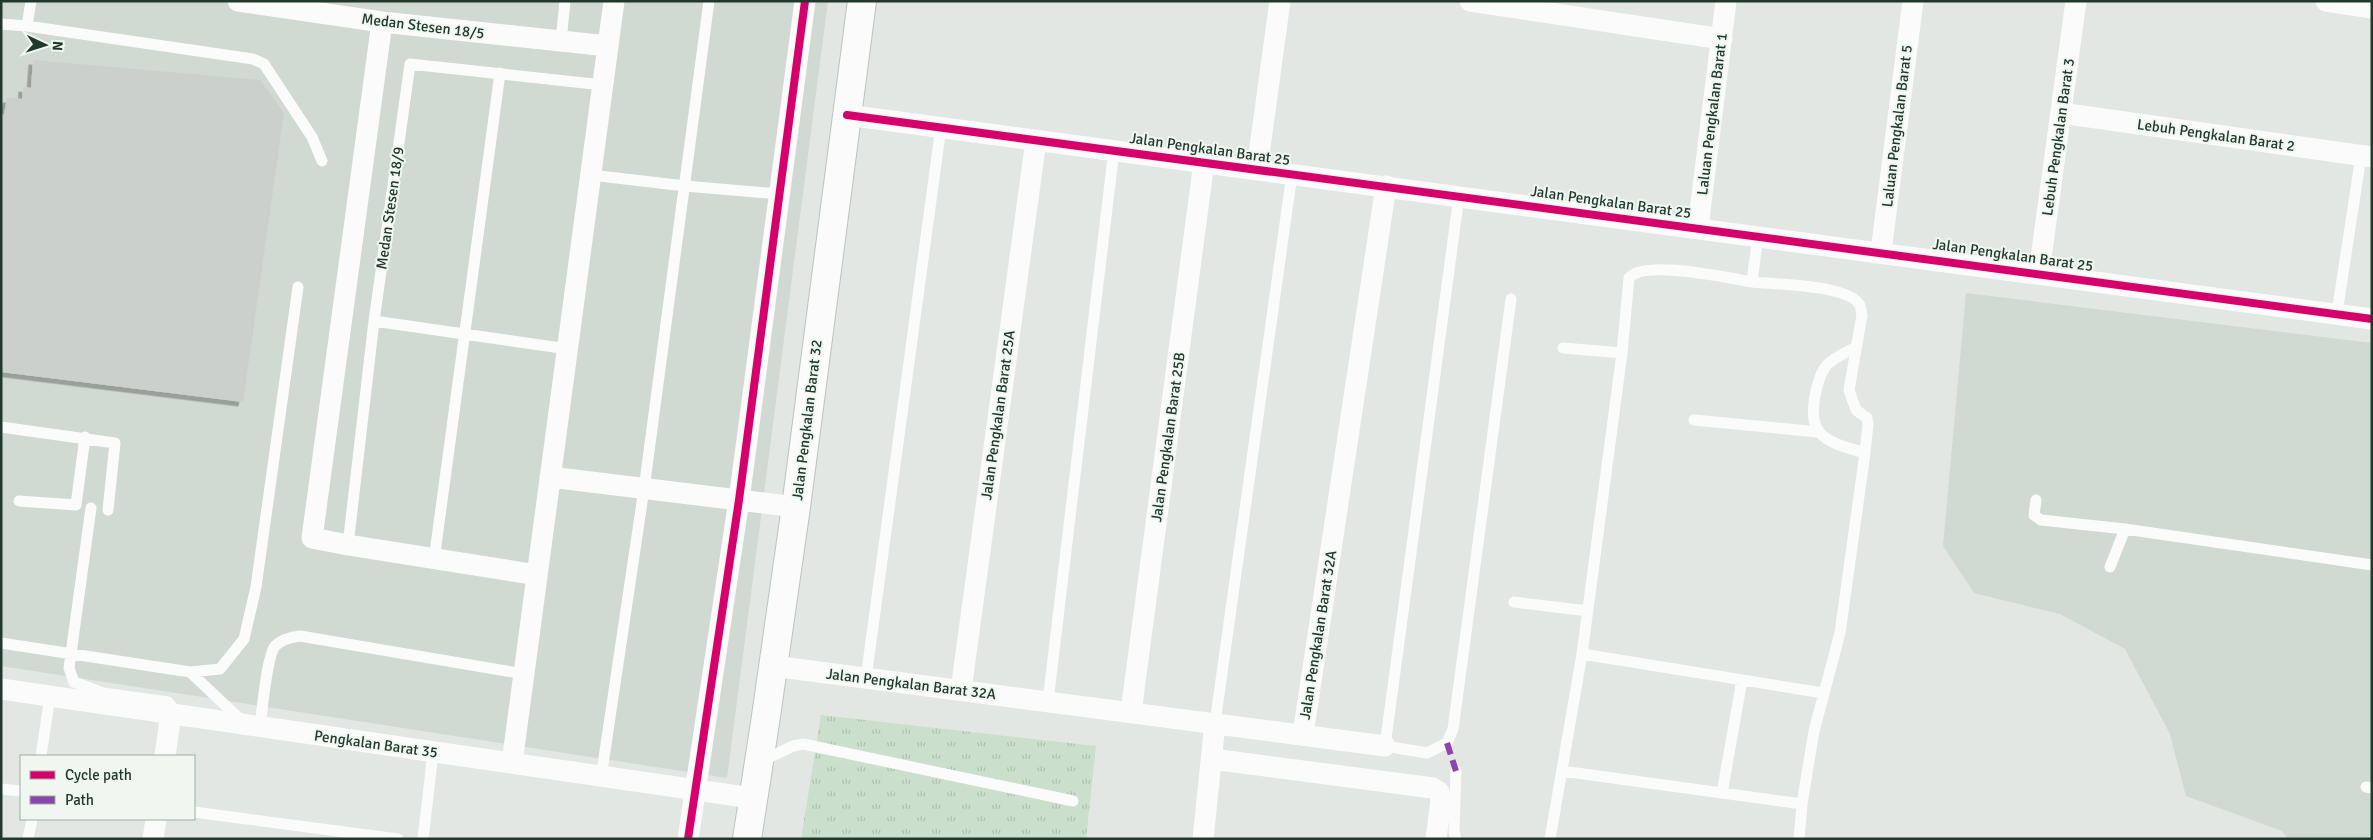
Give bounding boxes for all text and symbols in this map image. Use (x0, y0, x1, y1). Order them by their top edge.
street label: Medan Stesen 18/5 (360, 10, 486, 42)
north arrow (20, 20, 70, 70)
street label: Laluan Pengkalan Barat 1 (1693, 32, 1731, 196)
text: N (49, 40, 66, 51)
street label: Laluan Pengkalan Barat 5 (1878, 44, 1916, 208)
street label: Lebuh Pengkalan Barat 3 (2038, 57, 2078, 217)
street label: Lebuh Pengkalan Barat 2 (2136, 115, 2296, 155)
street label: Jalan Pengkalan Barat 25 (1128, 129, 1292, 169)
street label: Medan Stesen 18/9 (372, 145, 408, 271)
street label: Jalan Pengkalan Barat 25 (1529, 182, 1693, 222)
street label: Jalan Pengkalan Barat 25 (1931, 235, 2095, 275)
street label: Jalan Pengkalan Barat 25A (977, 329, 1019, 501)
street label: Jalan Pengkalan Barat 32 (788, 338, 826, 502)
street label: Jalan Pengkalan Barat 25B (1147, 351, 1189, 523)
street label: Jalan Pengkalan Barat 32A (1296, 549, 1340, 721)
street label: Jalan Pengkalan Barat 32A (825, 665, 997, 703)
street label: Pengkalan Barat 35 (313, 726, 439, 762)
legend (20, 755, 195, 820)
text: Cycle path (65, 766, 132, 784)
text: Path (65, 791, 94, 809)

